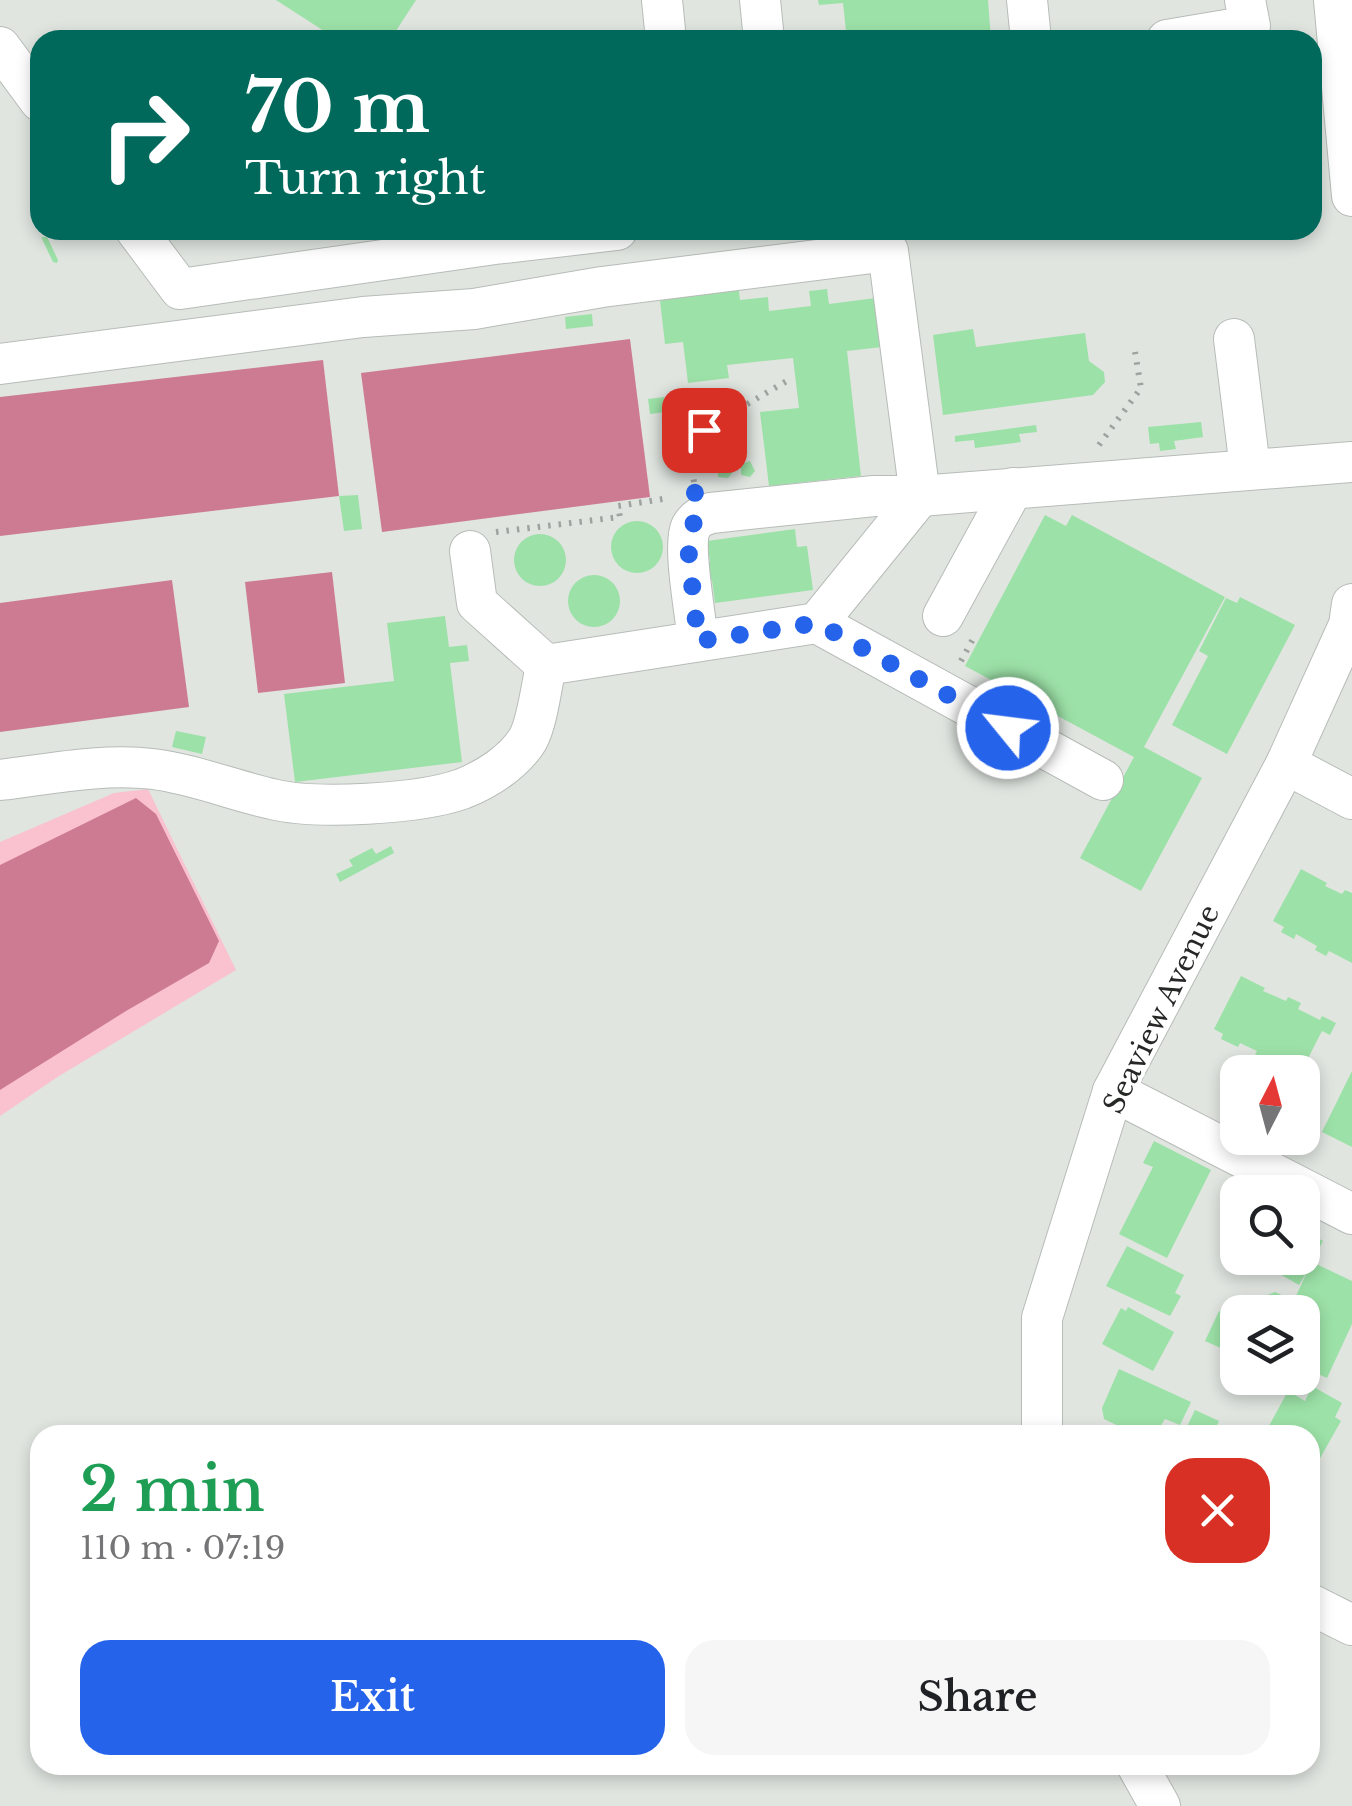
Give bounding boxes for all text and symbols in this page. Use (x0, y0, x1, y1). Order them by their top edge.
text: 70 m (245, 64, 430, 151)
icon: right (80, 70, 210, 200)
text: Turn right (245, 150, 486, 206)
pin (662, 388, 747, 473)
icon: arrive (677, 403, 732, 458)
position arrow (956, 676, 1060, 780)
street label: Seaview Avenue (1096, 899, 1227, 1119)
north arrow (1220, 1055, 1320, 1155)
map controls (1220, 1055, 1320, 1395)
button: search (1220, 1175, 1320, 1275)
button: layers (1220, 1295, 1320, 1395)
text: 2 min (80, 1453, 265, 1527)
button: close (1165, 1458, 1270, 1563)
text: 110 m · 07:19 (80, 1528, 285, 1568)
button: Exit (80, 1640, 665, 1755)
button: Share (685, 1640, 1270, 1755)

